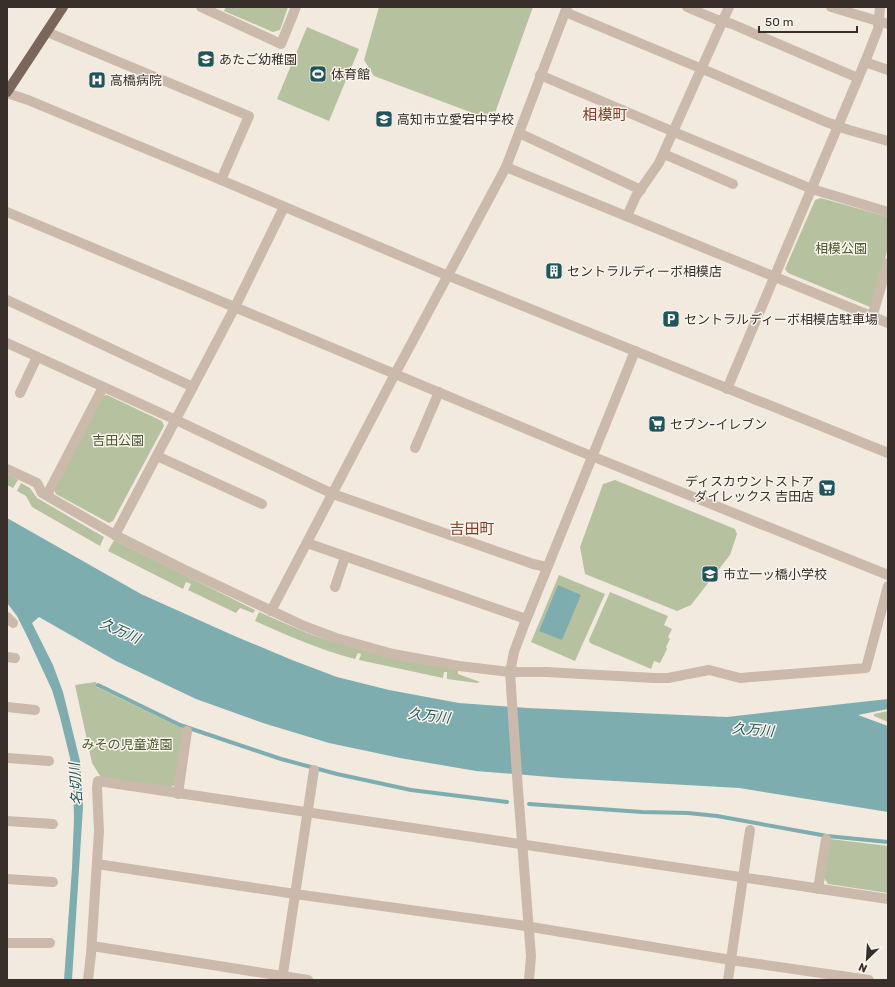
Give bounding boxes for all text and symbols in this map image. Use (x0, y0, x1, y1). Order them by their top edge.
scale bar (759, 8, 857, 34)
text: 50 m (765, 15, 793, 29)
school or university icon: あたご幼稚園 (196, 49, 216, 69)
place label: あたご幼稚園 (219, 52, 297, 67)
sports icon: 体育館 (308, 64, 328, 84)
place label: 体育館 (331, 67, 370, 82)
hospital icon: 高橋病院 (87, 70, 107, 90)
place label: 高橋病院 (110, 73, 162, 88)
district label: 相模町 (582, 106, 628, 124)
school or university icon: 高知市立愛宕中学校 (374, 109, 394, 129)
place label: 高知市立愛宕中学校 (397, 112, 514, 127)
park label: 相模公園 (815, 241, 867, 256)
building icon: セントラルディーボ相模店 (544, 261, 564, 281)
place label: セントラルディーボ相模店 (567, 264, 722, 279)
parking icon: セントラルディーボ相模店駐車場 (661, 309, 681, 329)
place label: セントラルディーボ相模店駐車場 (684, 312, 878, 327)
supermarket icon: セブン-イレブン (647, 414, 667, 434)
place label: セブン-イレブン (670, 417, 767, 432)
park label: 吉田公園 (92, 433, 144, 448)
place label: ディスカウントストア ダイレックス 吉田店 (685, 474, 814, 504)
supermarket icon: ディスカウントストア ダイレックス 吉田店 (817, 478, 837, 498)
district label: 吉田町 (449, 520, 495, 538)
school or university icon: 市立一ッ橋小学校 (700, 564, 720, 584)
place label: 市立一ッ橋小学校 (723, 567, 827, 582)
water label: 久万川 (97, 615, 144, 648)
water label: 久万川 (407, 705, 453, 727)
water label: 久万川 (731, 720, 777, 740)
park label: みその児童遊園 (81, 737, 173, 752)
water label: 名切川 (66, 760, 86, 806)
north arrow (847, 939, 887, 979)
text: N (857, 960, 869, 975)

